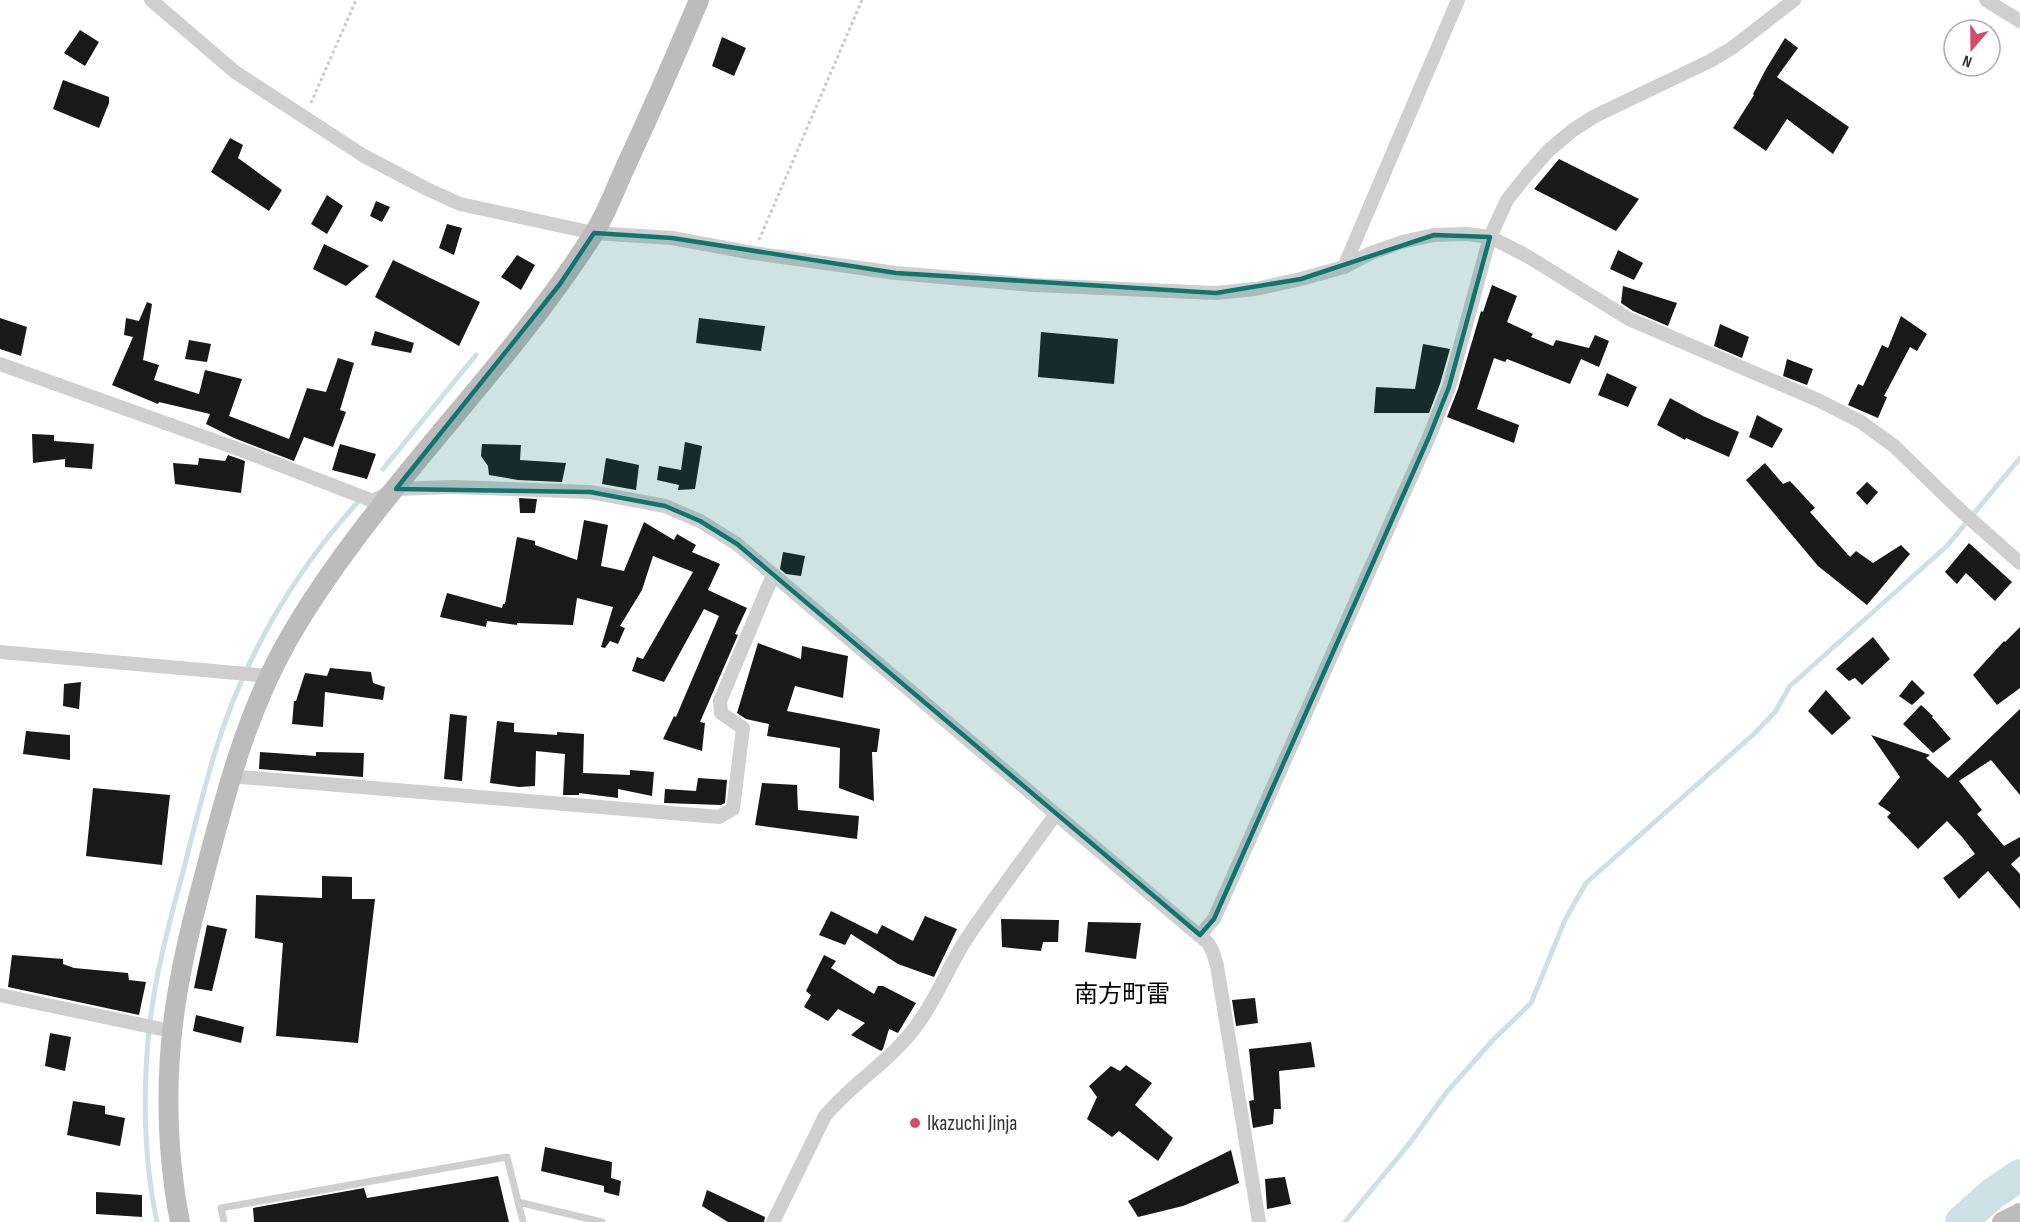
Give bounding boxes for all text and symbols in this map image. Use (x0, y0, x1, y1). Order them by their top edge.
north arrow (1942, 18, 2002, 78)
text: N (1960, 50, 1975, 71)
district label: 南方町雷 (1074, 980, 1170, 1009)
place label: Ikazuchi Jinja (927, 1111, 1017, 1136)
marker: Ikazuchi Jinja (908, 1116, 922, 1130)

